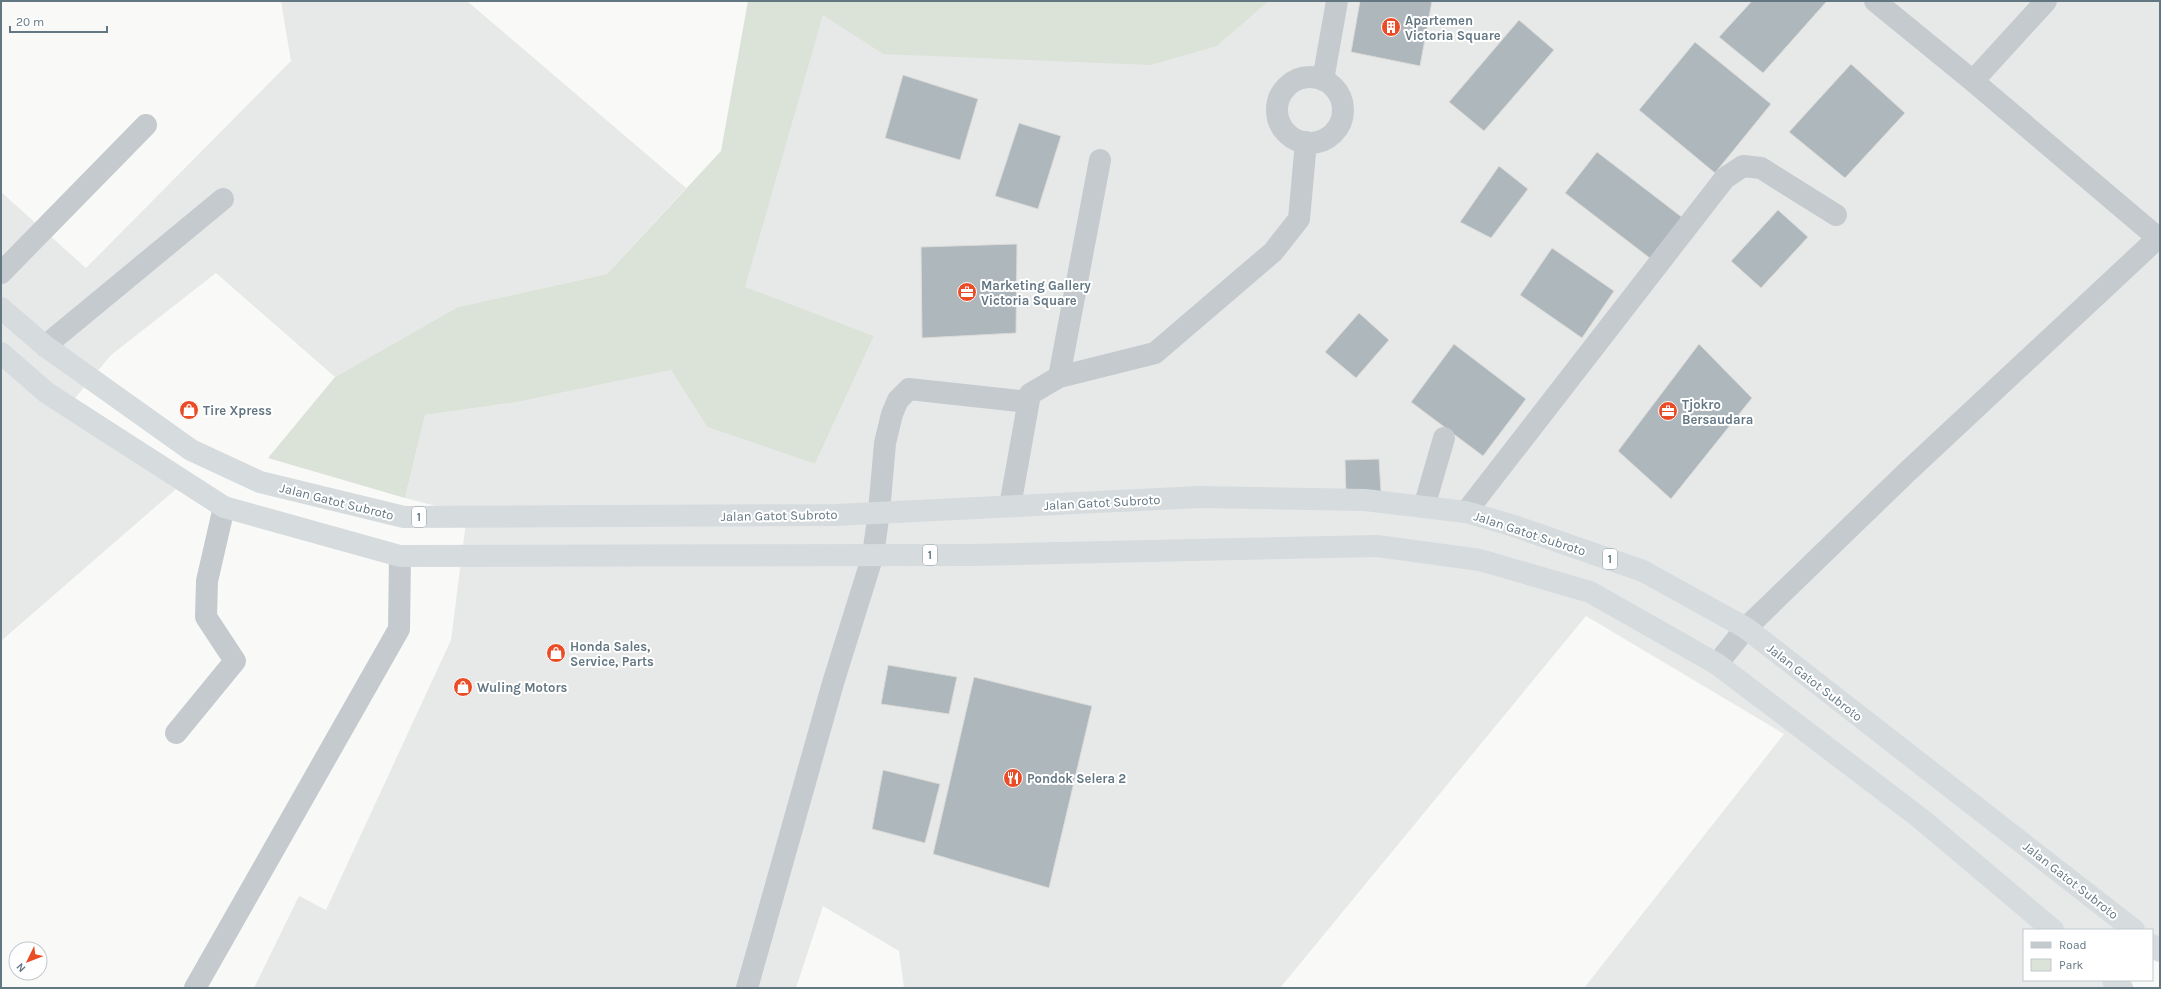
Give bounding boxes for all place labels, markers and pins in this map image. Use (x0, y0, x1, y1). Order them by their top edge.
place label: Apartemen Victoria Square (1405, 13, 1501, 44)
building icon: Apartemen Victoria Square (1380, 16, 1402, 38)
place label: Marketing Gallery Victoria Square (981, 278, 1091, 309)
office icon: Marketing Gallery Victoria Square (956, 281, 978, 303)
place label: Tjokro Bersaudara (1682, 397, 1753, 427)
shop icon: Tire Xpress (178, 399, 200, 421)
office icon: Tjokro Bersaudara (1657, 400, 1679, 422)
place label: Tire Xpress (203, 403, 272, 418)
place label: Honda Sales, Service, Parts (570, 639, 654, 669)
shop icon: Honda Sales, Service, Parts (545, 642, 567, 664)
shop icon: Wuling Motors (452, 676, 474, 698)
place label: Wuling Motors (477, 680, 568, 695)
restaurant icon: Pondok Selera 2 (1002, 767, 1024, 789)
place label: Pondok Selera 2 (1027, 771, 1126, 786)

